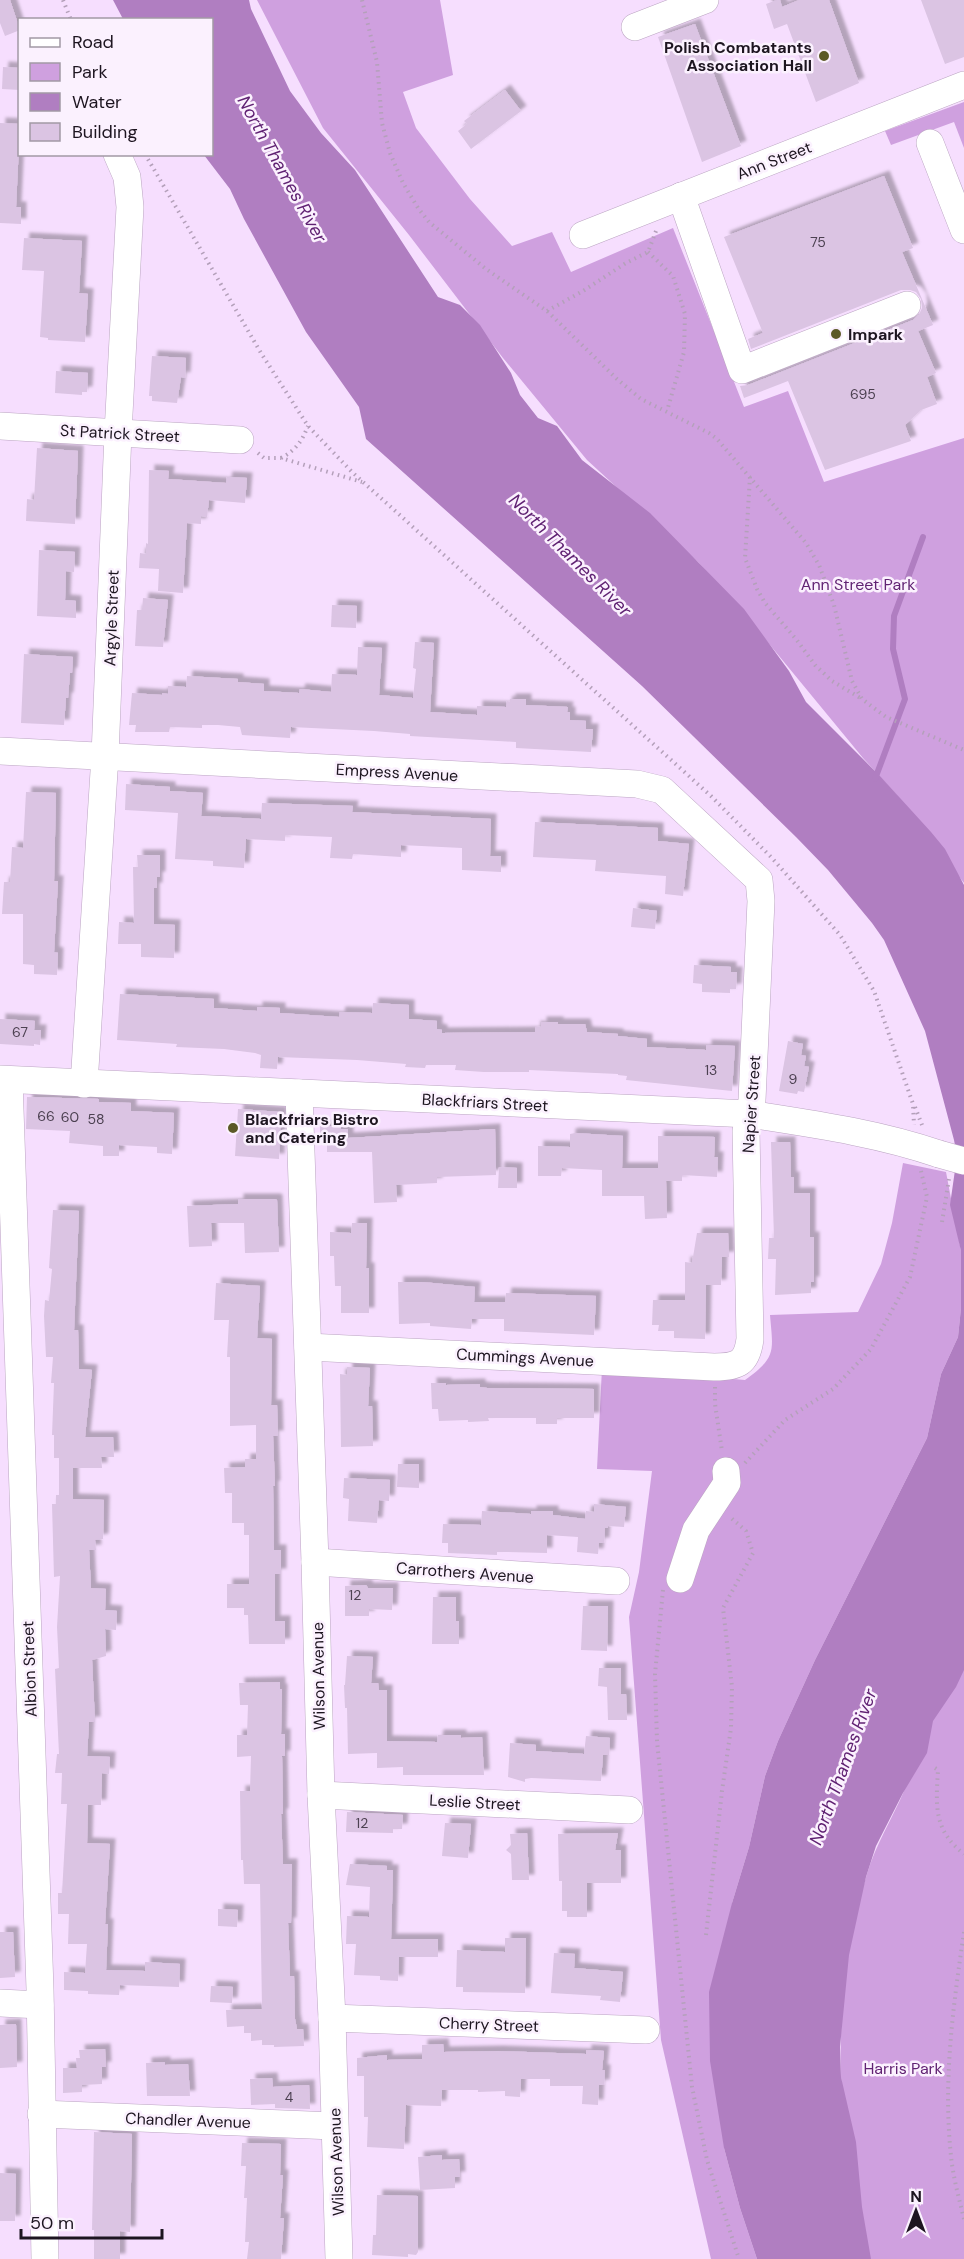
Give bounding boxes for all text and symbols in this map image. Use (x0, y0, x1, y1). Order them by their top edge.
legend (18, 18, 213, 156)
text: Road (72, 30, 114, 54)
place label: Polish Combatants Association Hall (664, 37, 812, 76)
marker: Polish Combatants Association Hall (817, 49, 831, 63)
text: Park (72, 60, 108, 84)
text: Water (72, 90, 122, 114)
water label: North Thames River (232, 91, 333, 248)
text: Building (72, 120, 137, 144)
street label: Ann Street (734, 137, 815, 184)
house number: 75 (810, 233, 826, 251)
place label: Impark (848, 324, 904, 345)
marker: Impark (829, 327, 843, 341)
house number: 695 (850, 385, 876, 403)
street label: St Patrick Street (59, 420, 180, 447)
water label: North Thames River (503, 488, 638, 623)
street label: Argyle Street (99, 569, 124, 667)
park label: Ann Street Park (801, 574, 915, 595)
street label: Empress Avenue (335, 759, 459, 786)
house number: 67 (12, 1023, 28, 1041)
street label: Napier Street (738, 1054, 765, 1154)
house number: 13 (705, 1061, 717, 1079)
house number: 9 (789, 1070, 798, 1088)
street label: Blackfriars Street (421, 1089, 549, 1116)
house number: 66 (37, 1107, 55, 1125)
house number: 60 (61, 1108, 79, 1126)
place label: Blackfriars Bistro and Catering (245, 1109, 379, 1148)
house number: 58 (87, 1110, 105, 1128)
marker: Blackfriars Bistro and Catering (226, 1121, 240, 1135)
street label: Cummings Avenue (456, 1343, 594, 1372)
street label: Carrothers Avenue (395, 1557, 535, 1588)
house number: 12 (349, 1586, 361, 1604)
street label: Albion Street (17, 1620, 42, 1717)
street label: Wilson Avenue (307, 1622, 330, 1730)
water label: North Thames River (804, 1684, 883, 1848)
street label: Leslie Street (429, 1790, 521, 1815)
house number: 12 (356, 1814, 368, 1832)
street label: Cherry Street (439, 2012, 539, 2037)
park label: Harris Park (863, 2058, 943, 2079)
house number: 4 (285, 2088, 294, 2106)
street label: Chandler Avenue (125, 2108, 251, 2133)
street label: Wilson Avenue (324, 2108, 349, 2216)
north arrow (886, 2181, 946, 2241)
text: N (910, 2186, 922, 2207)
scale bar (21, 2202, 162, 2240)
text: 50 m (30, 2211, 74, 2235)

